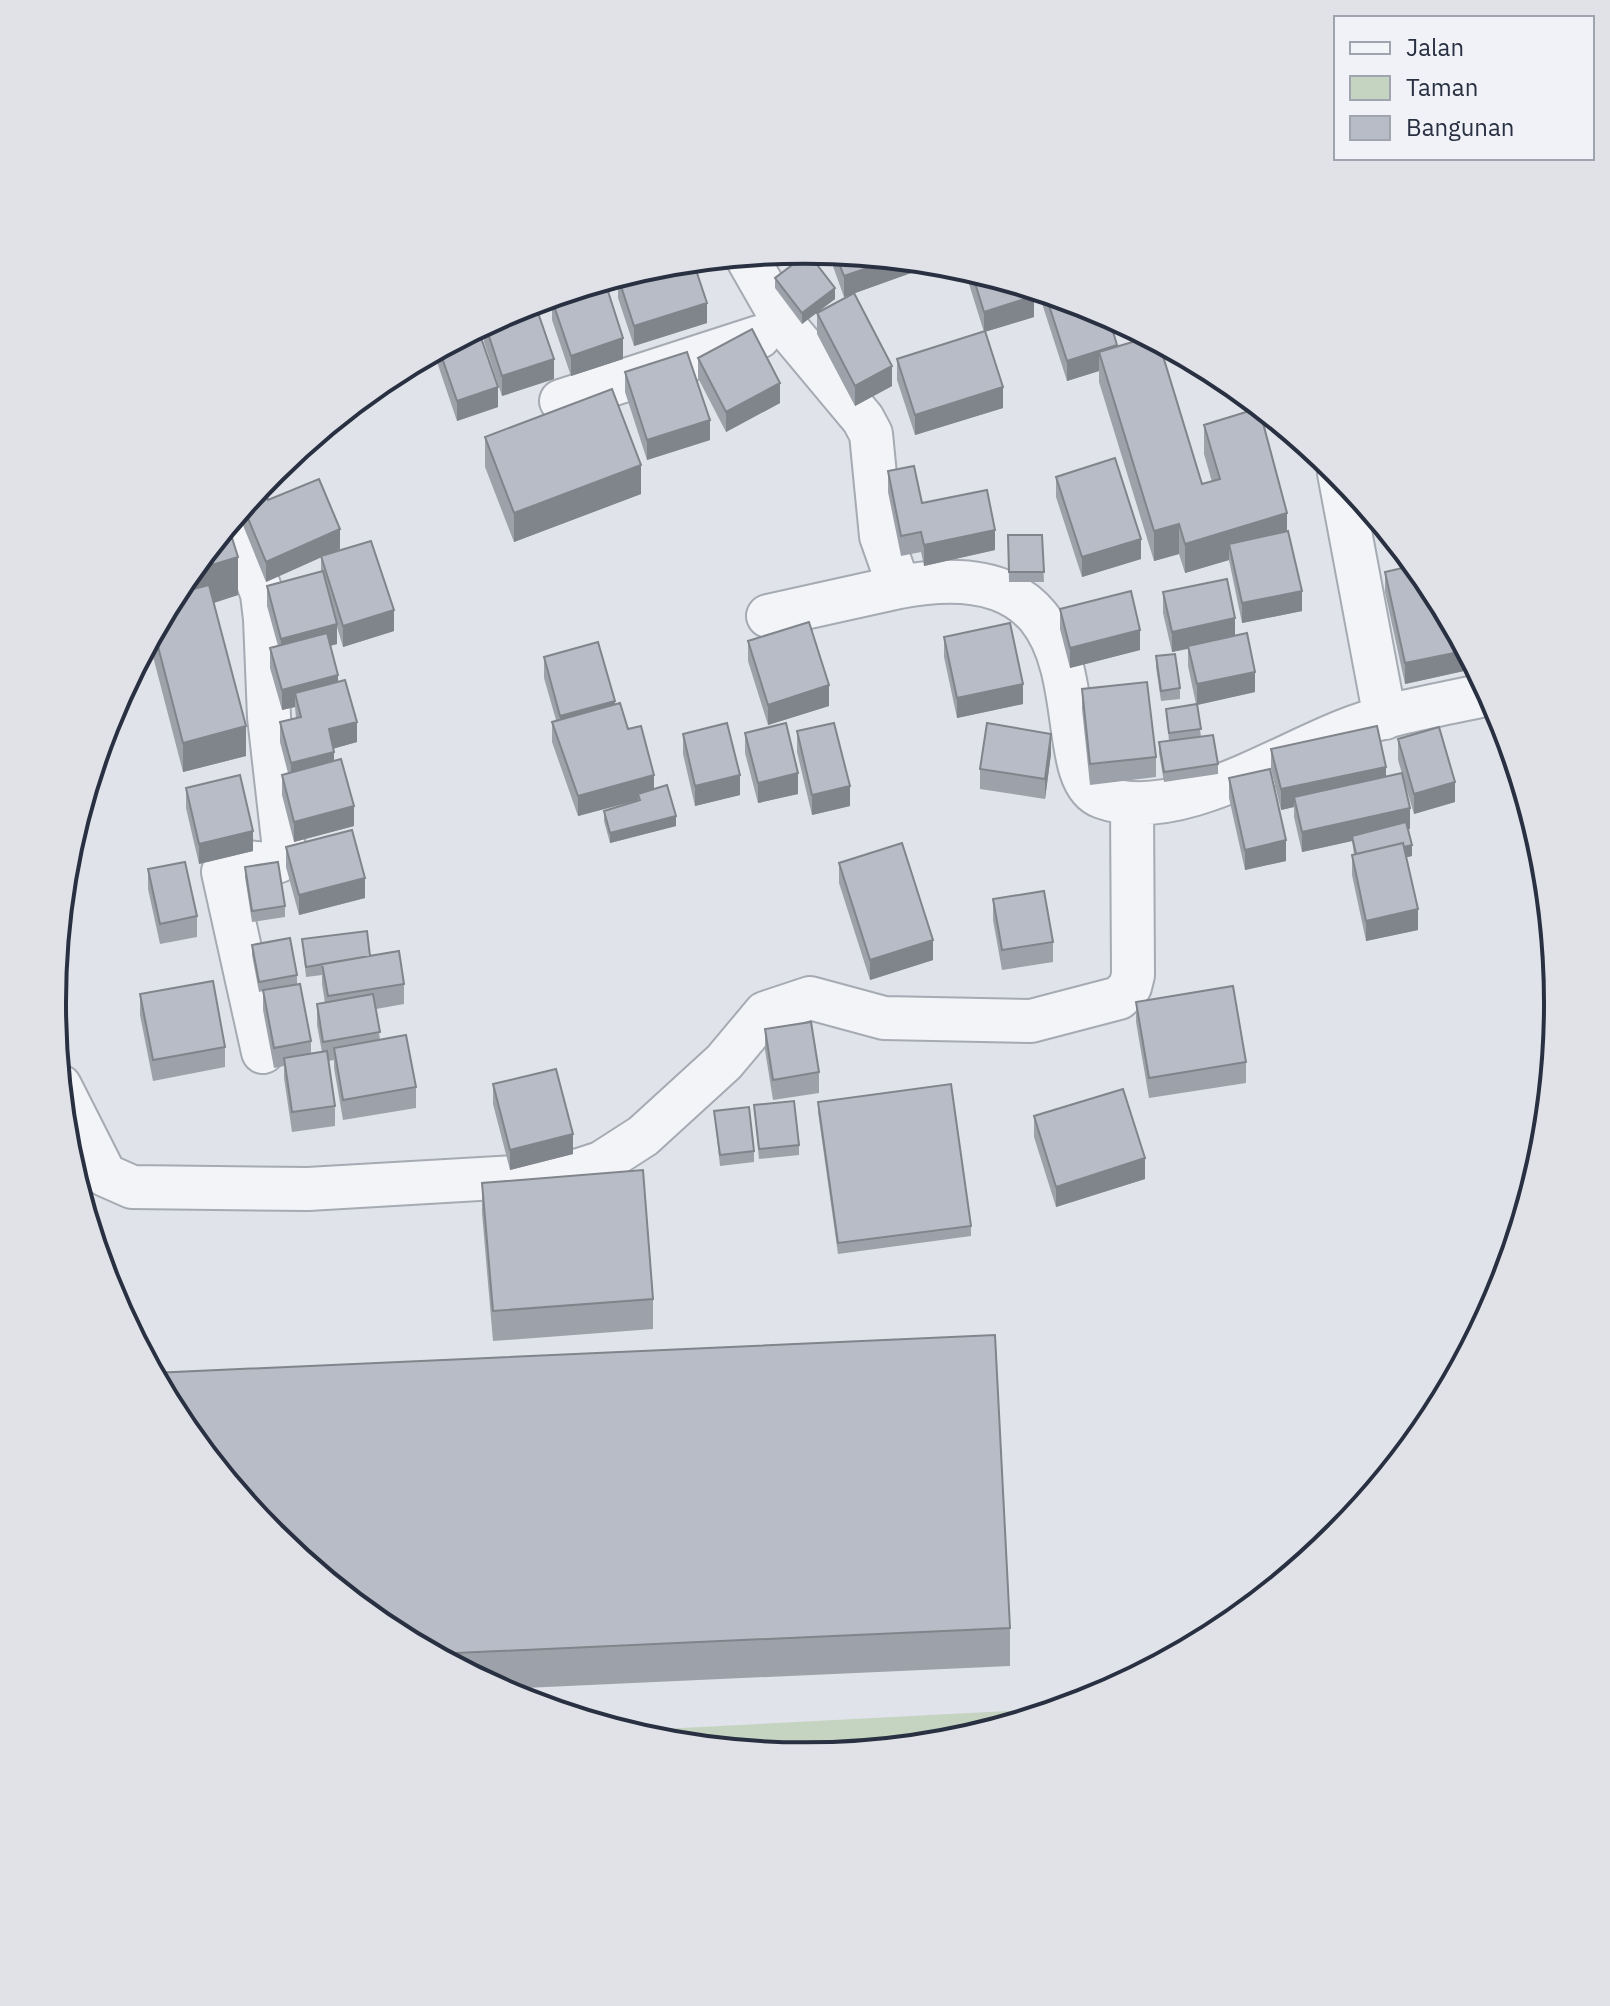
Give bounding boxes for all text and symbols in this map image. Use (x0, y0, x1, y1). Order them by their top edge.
legend (1334, 16, 1594, 160)
text: Jalan (1406, 31, 1464, 63)
text: Taman (1406, 71, 1478, 103)
text: Bangunan (1406, 111, 1514, 143)

